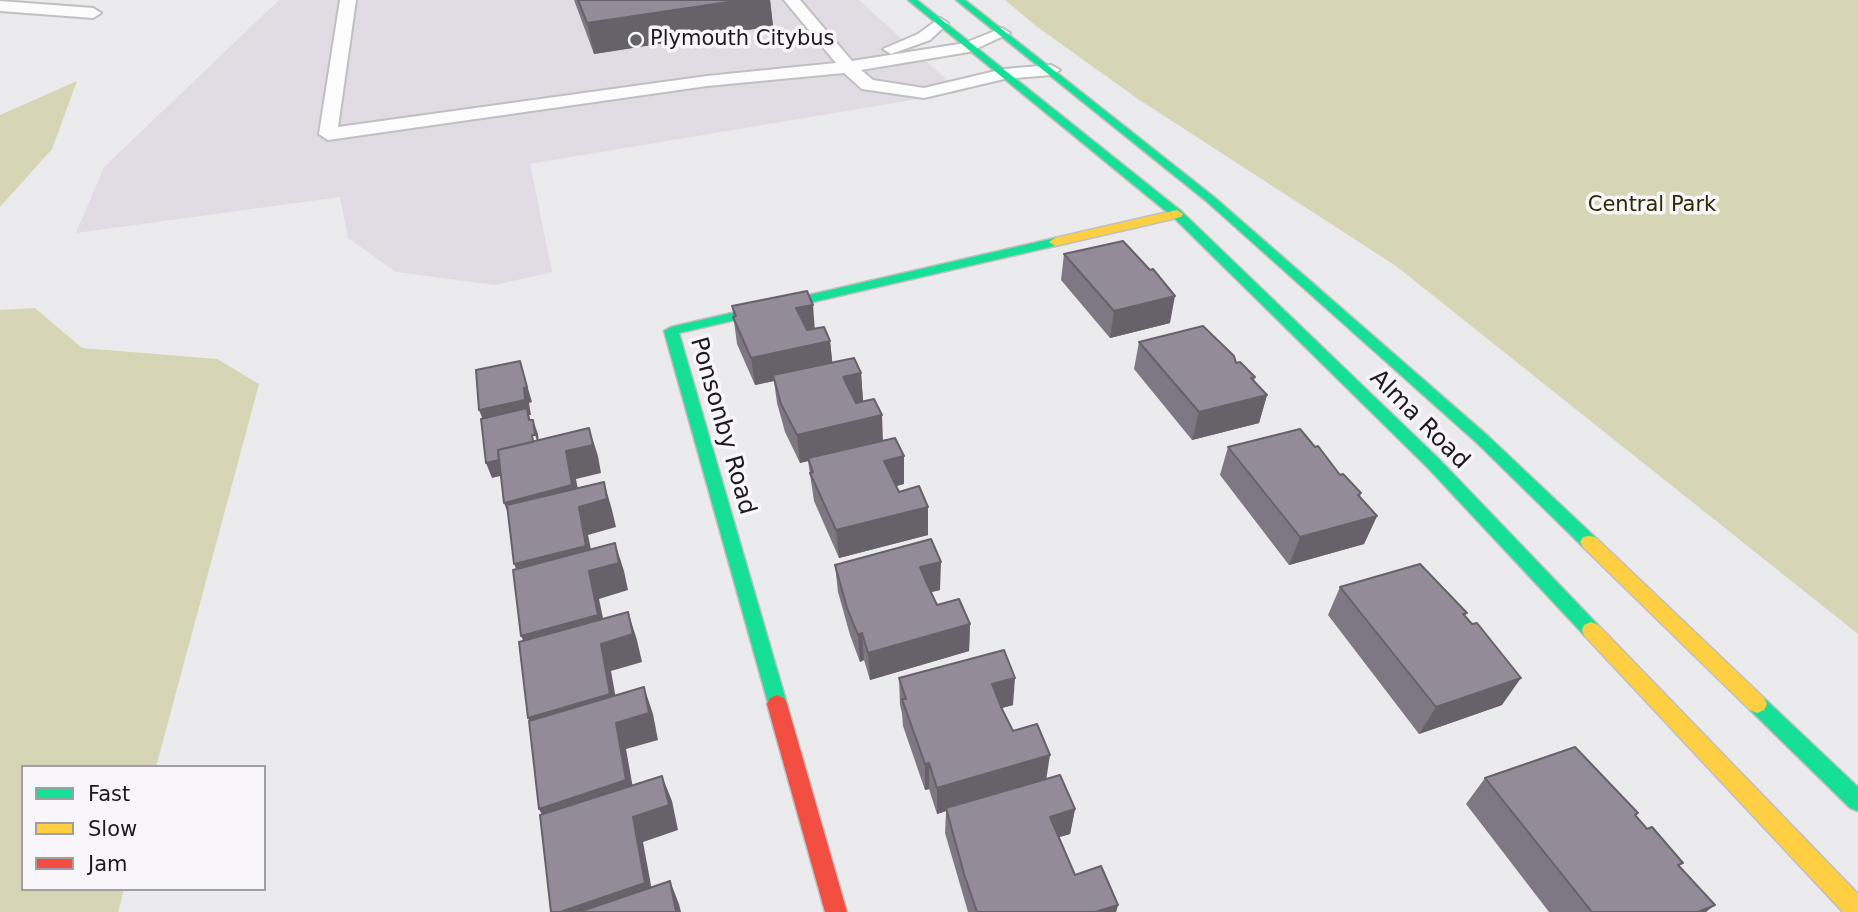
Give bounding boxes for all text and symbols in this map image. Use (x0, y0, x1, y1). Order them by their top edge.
place label: Plymouth Citybus (650, 27, 834, 53)
marker: Plymouth Citybus (628, 32, 644, 48)
park label: Central Park (1588, 193, 1716, 219)
street label: Ponsonby Road (683, 334, 761, 518)
street label: Alma Road (1363, 364, 1475, 476)
legend (21, 765, 266, 891)
text: Fast (88, 782, 130, 806)
text: Slow (88, 817, 137, 841)
text: Jam (88, 852, 128, 876)

